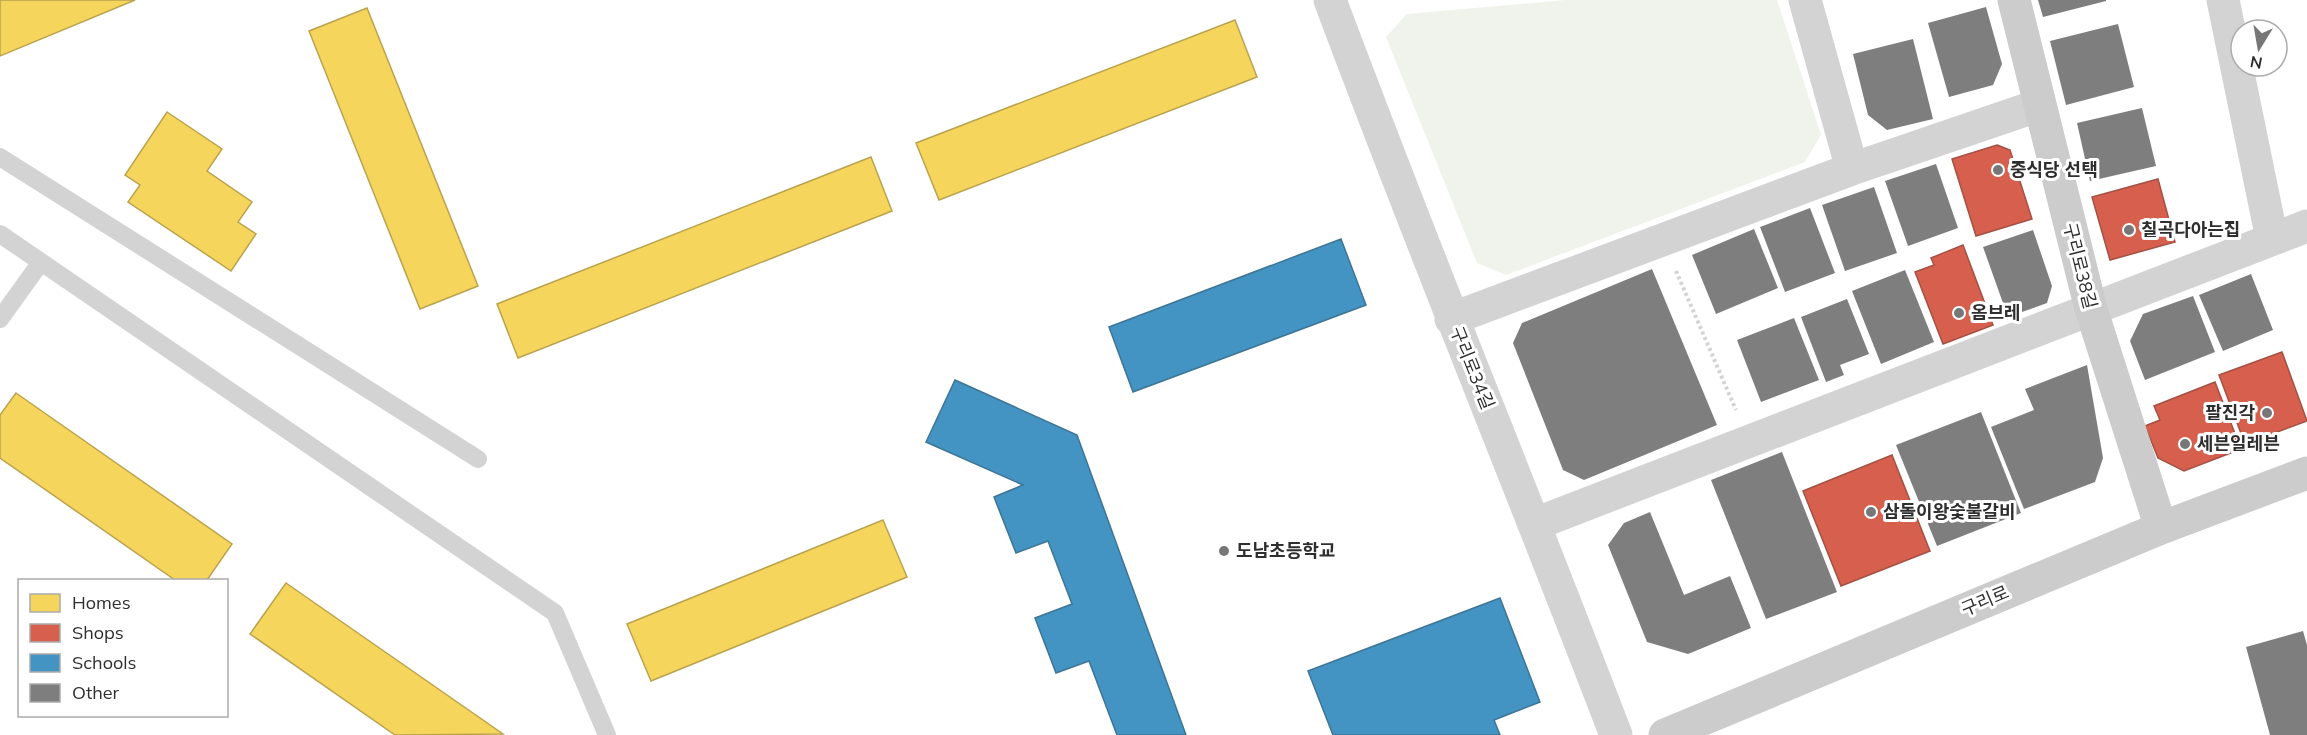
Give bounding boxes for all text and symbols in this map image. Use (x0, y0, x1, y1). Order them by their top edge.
north arrow (2229, 18, 2289, 78)
text: N (2248, 52, 2264, 74)
place label: 중식당 선택 (2010, 158, 2098, 181)
marker: 중식당 선택 (1991, 163, 2005, 177)
place label: 칠곡다아는집 (2141, 218, 2240, 241)
street label: 구리로38길 (2059, 220, 2102, 311)
marker: 칠곡다아는집 (2122, 223, 2136, 237)
place label: 옴브레 (1971, 301, 2021, 324)
marker: 옴브레 (1952, 306, 1966, 320)
street label: 구리로34길 (1445, 323, 1500, 413)
place label: 팔진각 (2205, 401, 2255, 424)
marker: 팔진각 (2260, 406, 2274, 420)
place label: 세븐일레븐 (2197, 432, 2280, 455)
marker: 세븐일레븐 (2178, 437, 2192, 451)
place label: 삼돌이왕숯불갈비 (1883, 500, 2015, 523)
marker: 삼돌이왕숯불갈비 (1864, 505, 1878, 519)
place label: 도남초등학교 (1236, 539, 1335, 562)
marker: 도남초등학교 (1217, 544, 1231, 558)
legend (18, 579, 228, 717)
street label: 구리로 (1957, 580, 2012, 621)
text: Homes (72, 591, 131, 614)
text: Shops (72, 621, 124, 644)
text: Schools (72, 651, 137, 674)
text: Other (72, 681, 120, 704)

